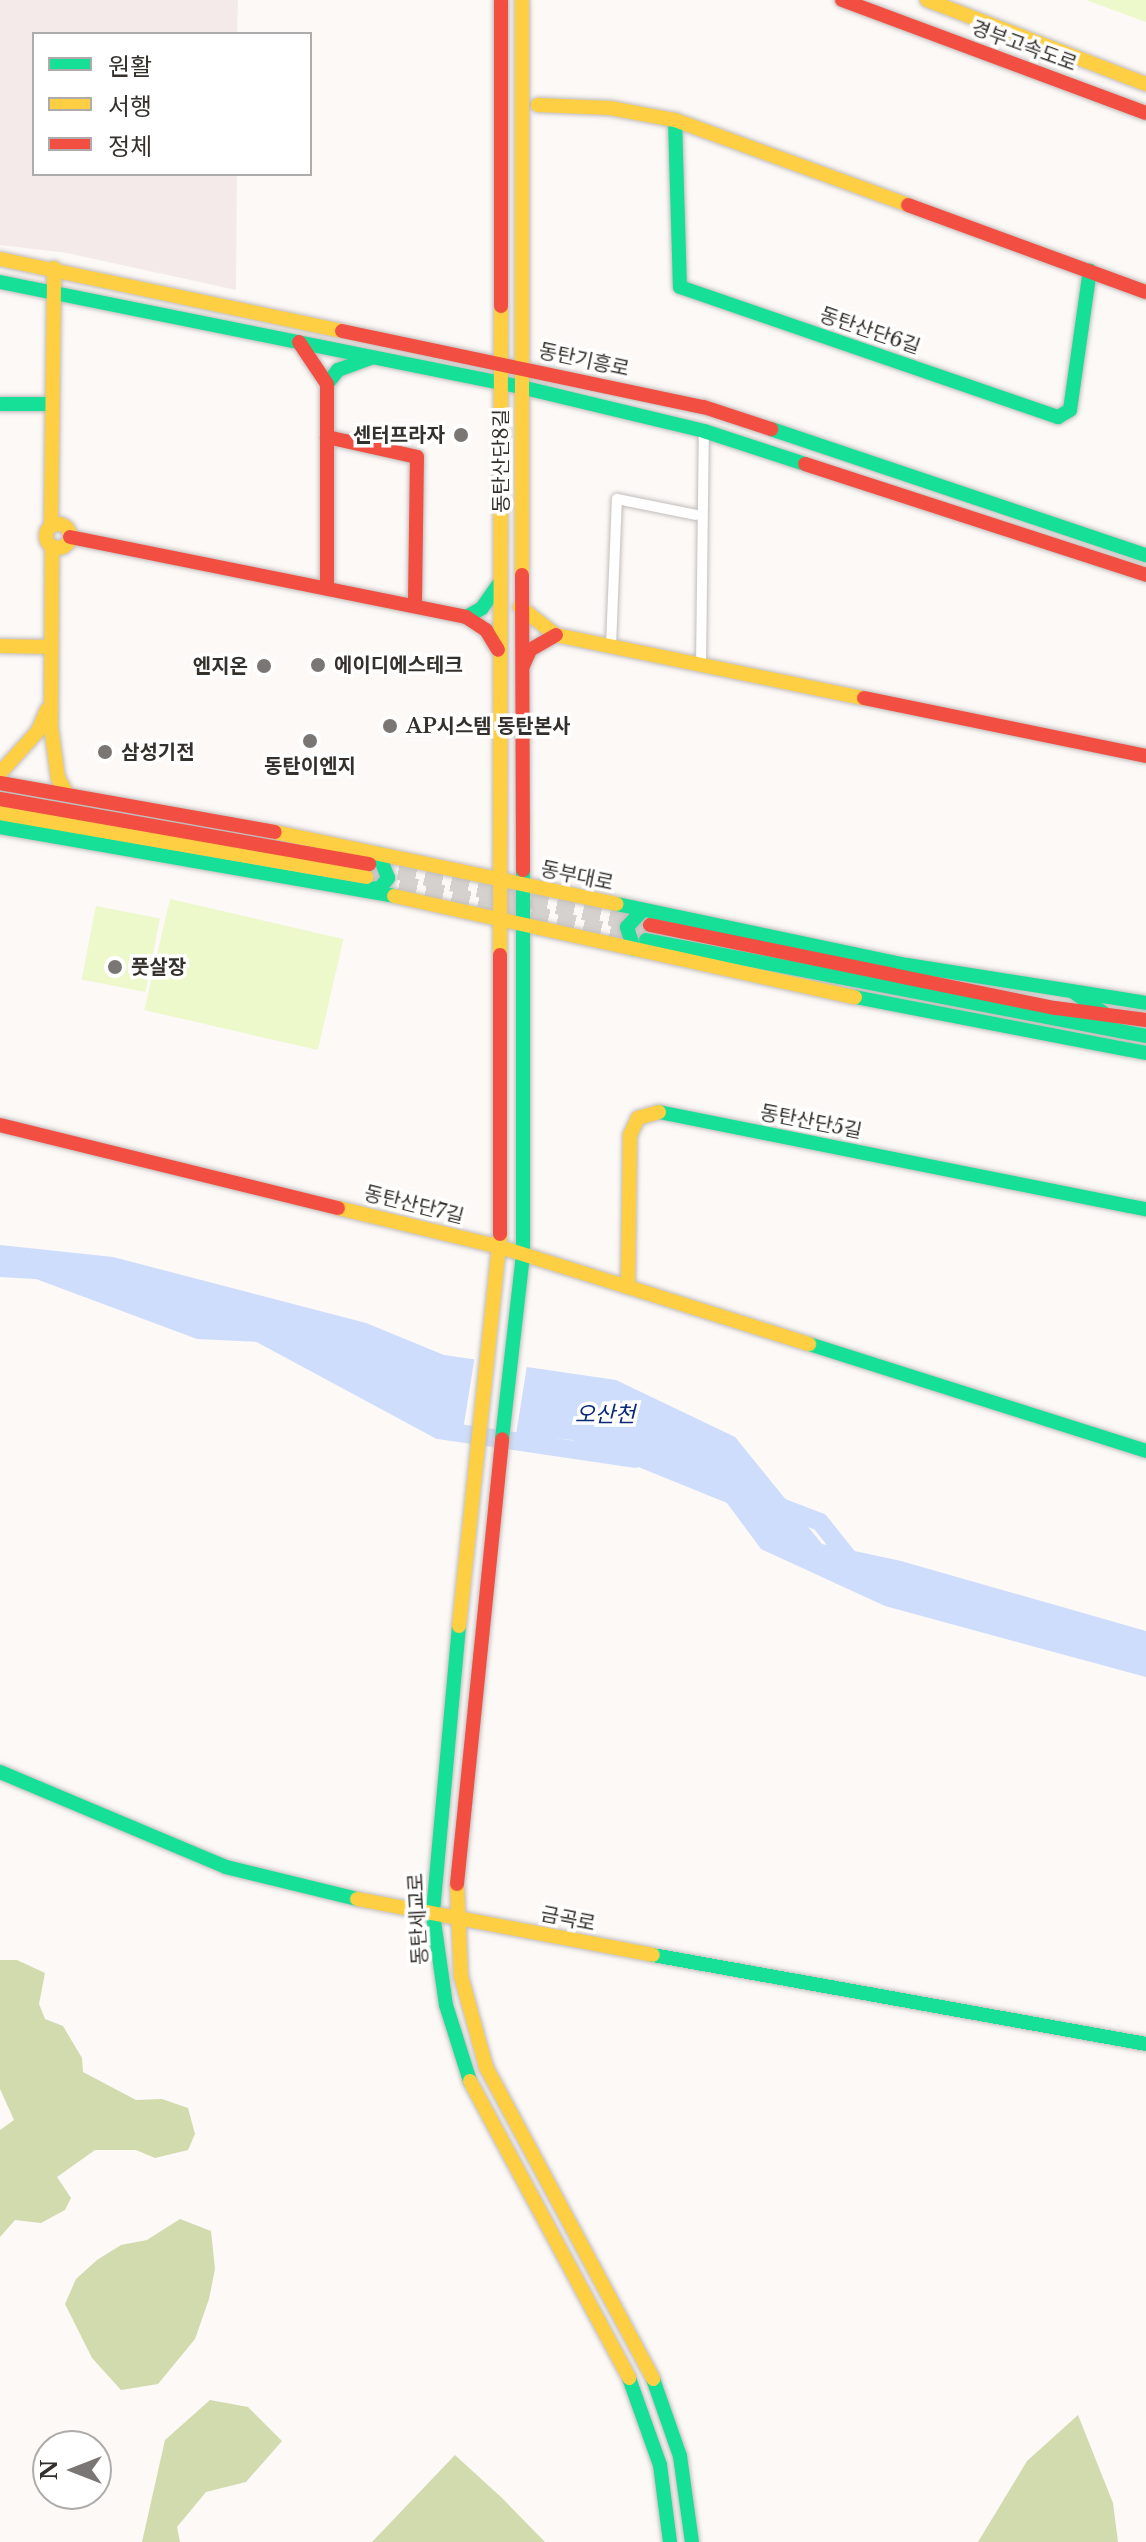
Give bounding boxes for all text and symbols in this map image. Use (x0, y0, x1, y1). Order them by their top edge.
street label: 경부고속도로 (968, 16, 1080, 76)
legend (32, 32, 312, 176)
text: 원활 (108, 52, 152, 81)
text: 서행 (108, 92, 152, 121)
text: 정체 (108, 132, 152, 161)
street label: 동탄산단6길 (817, 303, 923, 359)
street label: 동탄기흥로 (537, 339, 631, 381)
street label: 동탄산단8길 (489, 409, 513, 513)
place label: 센터프라자 (353, 423, 445, 447)
marker: 센터프라자 (452, 426, 470, 444)
place label: 에이디에스테크 (334, 653, 463, 677)
place label: 엔지온 (193, 654, 248, 678)
marker: 에이디에스테크 (309, 656, 327, 674)
marker: 엔지온 (255, 657, 273, 675)
place label: AP시스템 동탄본사 (406, 714, 571, 738)
marker: AP시스템 동탄본사 (381, 717, 399, 735)
marker: 동탄이엔지 (301, 732, 319, 750)
place label: 삼성기전 (121, 740, 195, 764)
marker: 삼성기전 (96, 743, 114, 761)
place label: 동탄이엔지 (264, 754, 356, 778)
street label: 동부대로 (539, 857, 615, 895)
place label: 풋살장 (131, 955, 186, 979)
marker: 풋살장 (106, 958, 124, 976)
street label: 동탄산단5길 (758, 1100, 864, 1144)
street label: 동탄산단7길 (362, 1181, 466, 1229)
water label: 오산천 (575, 1402, 635, 1428)
street label: 동탄세교로 (404, 1872, 432, 1966)
street label: 금곡로 (539, 1902, 597, 1936)
north arrow (32, 2430, 112, 2510)
text: N (36, 2460, 63, 2480)

